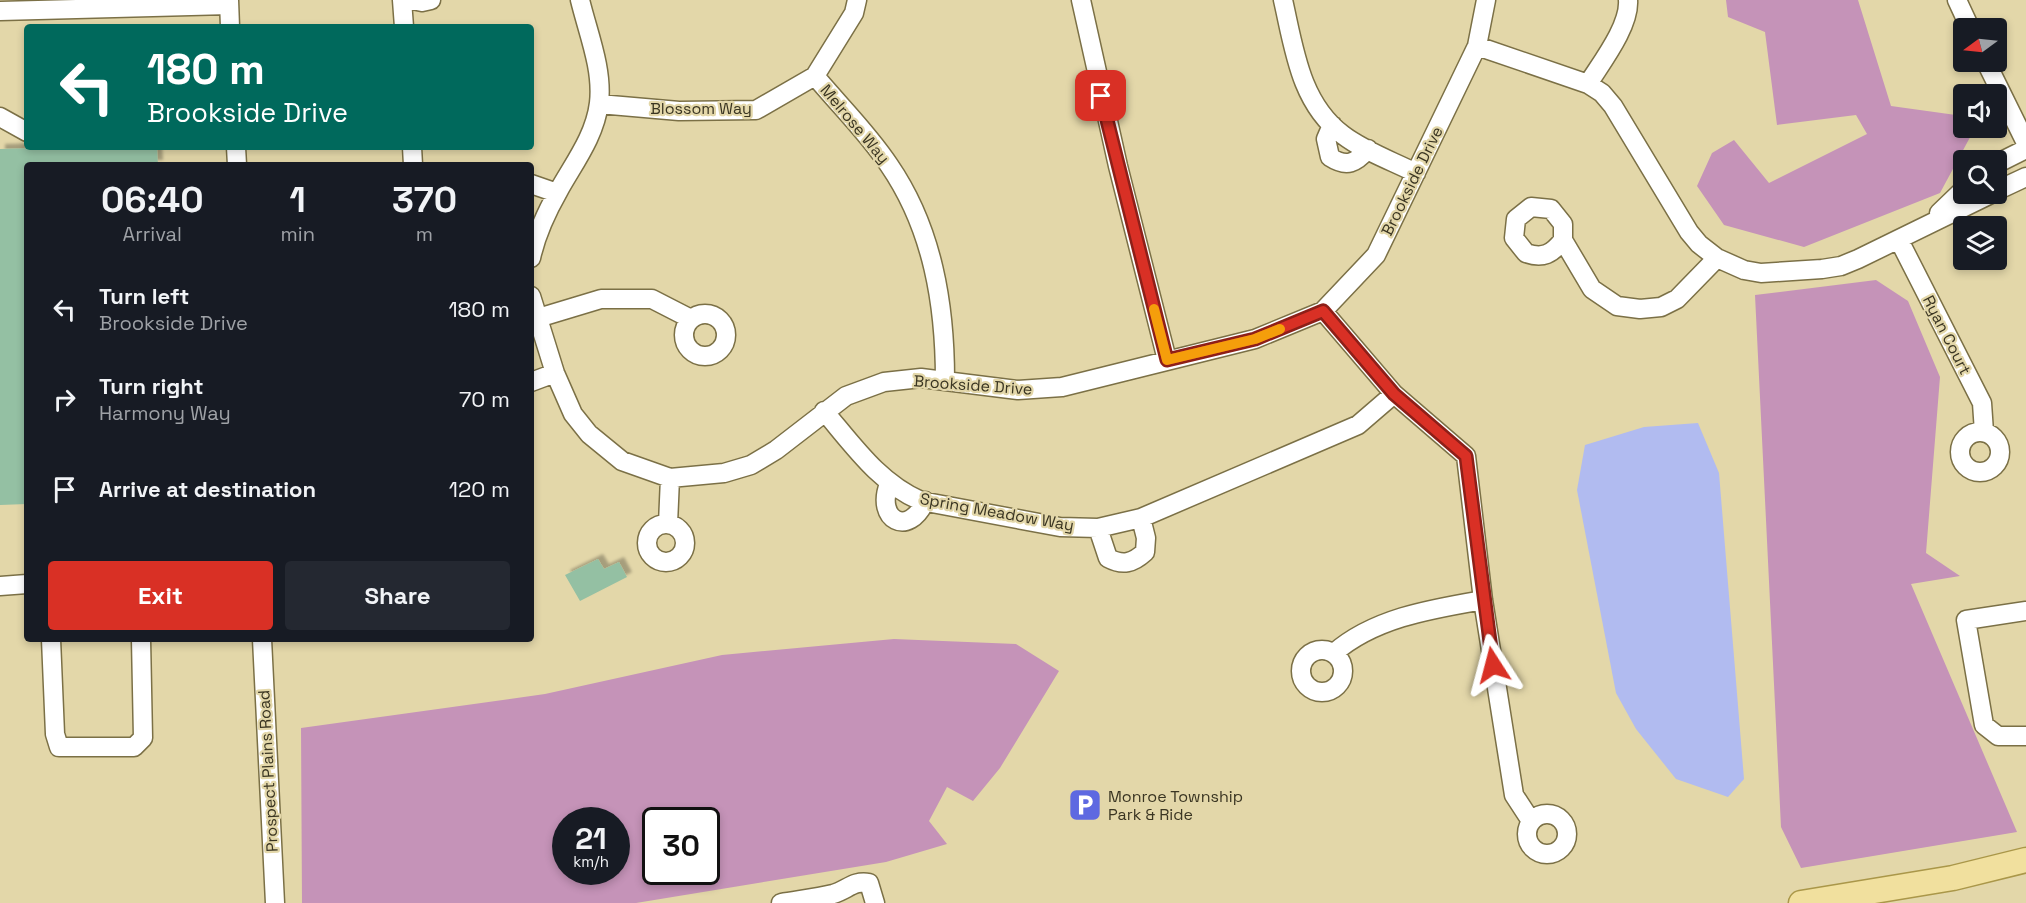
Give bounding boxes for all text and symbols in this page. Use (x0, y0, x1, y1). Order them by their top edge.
north arrow (1953, 18, 2007, 72)
map controls (1953, 18, 2007, 270)
text: 180 m (147, 43, 265, 96)
icon: left (48, 48, 126, 126)
pin (1075, 70, 1126, 121)
icon: arrive (1084, 79, 1117, 112)
street label: Melrose Way (816, 80, 894, 168)
button: sound (1953, 84, 2007, 138)
text: Brookside Drive (147, 95, 348, 130)
street label: Blossom Way (650, 98, 752, 119)
street label: Brookside Drive (1376, 123, 1448, 239)
button: search (1953, 150, 2007, 204)
text: 06:40 (101, 177, 204, 223)
text: 1 (290, 177, 306, 223)
text: 370 (392, 177, 457, 223)
button: layers (1953, 216, 2007, 270)
text: Arrival (123, 221, 182, 247)
text: min (281, 221, 315, 247)
text: m (416, 221, 433, 247)
text: Turn left (99, 282, 189, 310)
street label: Ryan Court (1918, 292, 1976, 378)
icon: left (48, 293, 81, 326)
text: 180 m (448, 295, 510, 323)
text: Brookside Drive (99, 310, 248, 336)
street label: Brookside Drive (913, 370, 1033, 400)
text: Turn right (99, 372, 204, 400)
icon: right (48, 383, 81, 416)
text: 70 m (459, 385, 510, 413)
text: Harmony Way (99, 400, 231, 426)
icon: arrive (48, 473, 81, 506)
text: Arrive at destination (99, 475, 316, 503)
text: 120 m (449, 475, 510, 503)
street label: Spring Meadow Way (918, 488, 1076, 536)
button: Exit (48, 561, 273, 630)
button: Share (285, 561, 510, 630)
position arrow (1461, 633, 1525, 697)
street label: Prospect Plains Road (253, 689, 283, 853)
place label: Monroe Township Park & Ride (1108, 786, 1243, 825)
parking icon: Monroe Township Park & Ride (1067, 787, 1103, 823)
speed limit sign: 30 (642, 807, 720, 885)
text: 21 (575, 819, 607, 858)
text: km/h (573, 852, 609, 871)

